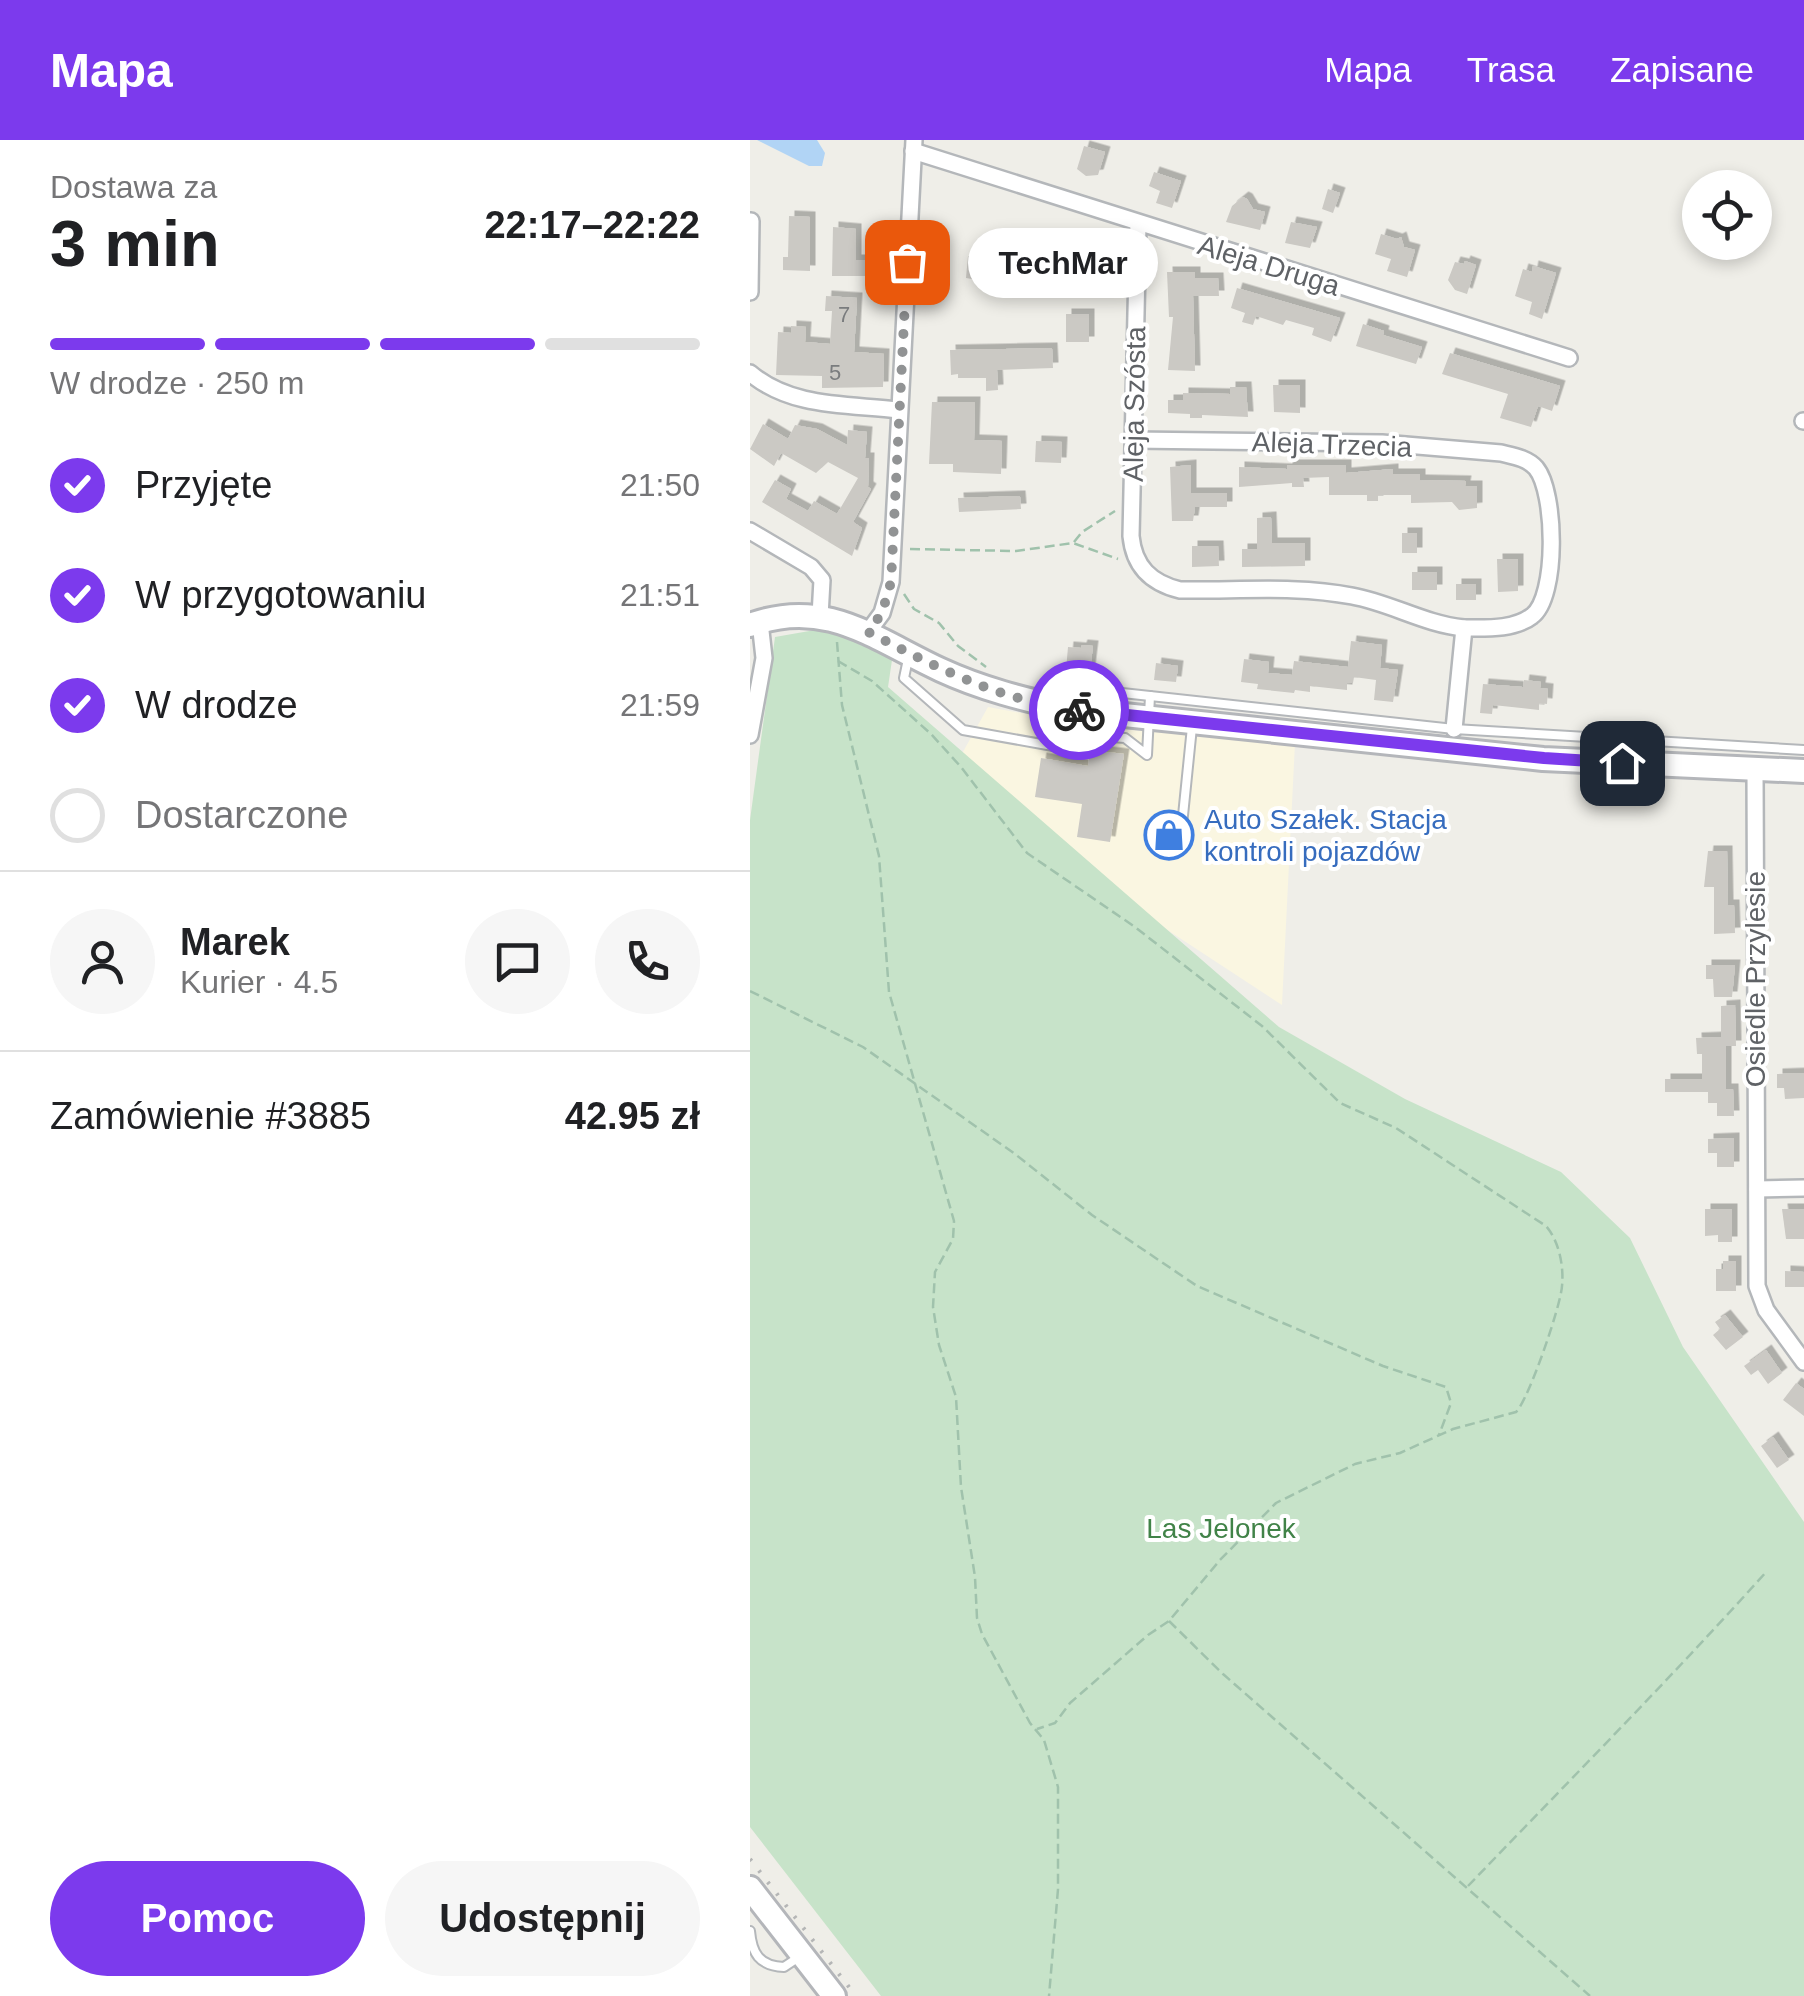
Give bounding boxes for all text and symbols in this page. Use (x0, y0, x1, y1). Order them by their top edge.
text: Mapa (50, 44, 173, 97)
text: Mapa (1324, 50, 1412, 89)
text: Trasa (1467, 50, 1555, 89)
text: Zapisane (1610, 50, 1754, 89)
text: Dostawa za (50, 169, 217, 205)
map controls (1682, 170, 1772, 260)
button: locate (1682, 170, 1772, 260)
text: 22:17–22:22 (484, 204, 700, 246)
text: 3 min (50, 207, 220, 280)
pin (865, 220, 950, 305)
callout: TechMar (967, 227, 1157, 297)
street label: Aleja Druga (1194, 229, 1344, 302)
icon: bag (880, 235, 935, 290)
text: TechMar (998, 245, 1128, 281)
house number: 7 (838, 302, 850, 327)
street label: Aleja Szósta (1118, 326, 1151, 482)
house number: 5 (829, 360, 841, 385)
text: W drodze · 250 m (50, 365, 304, 401)
street label: Aleja Trzecia (1251, 426, 1413, 463)
icon: check (50, 458, 105, 513)
text: Przyjęte (135, 464, 272, 506)
text: 21:50 (620, 467, 700, 503)
icon: check (50, 568, 105, 623)
text: W przygotowaniu (135, 574, 426, 616)
text: 21:51 (620, 577, 700, 613)
courier (1029, 660, 1129, 760)
icon: check (50, 678, 105, 733)
icon: bike (1052, 683, 1107, 738)
text: W drodze (135, 684, 298, 726)
text: 21:59 (620, 687, 700, 723)
pin (1580, 721, 1665, 806)
icon: home (1595, 736, 1650, 791)
text: Dostarczone (135, 794, 348, 836)
place label: Auto Szałek. Stacja kontroli pojazdów (1204, 804, 1447, 867)
shop icon: Auto Szałek. Stacja kontroli pojazdów (1143, 809, 1195, 861)
street label: Osiedle Przylesie (1740, 871, 1771, 1087)
button: person (50, 909, 155, 1014)
button: chat (465, 909, 570, 1014)
button: phone (595, 909, 700, 1014)
text: Marek (180, 921, 290, 963)
text: Kurier · 4.5 (180, 964, 338, 1000)
text: Zamówienie #3885 (50, 1095, 371, 1137)
text: 42.95 zł (565, 1095, 700, 1137)
park label: Las Jelonek (1146, 1513, 1297, 1544)
button: Pomoc (50, 1861, 365, 1976)
button: Udostępnij (385, 1861, 700, 1976)

